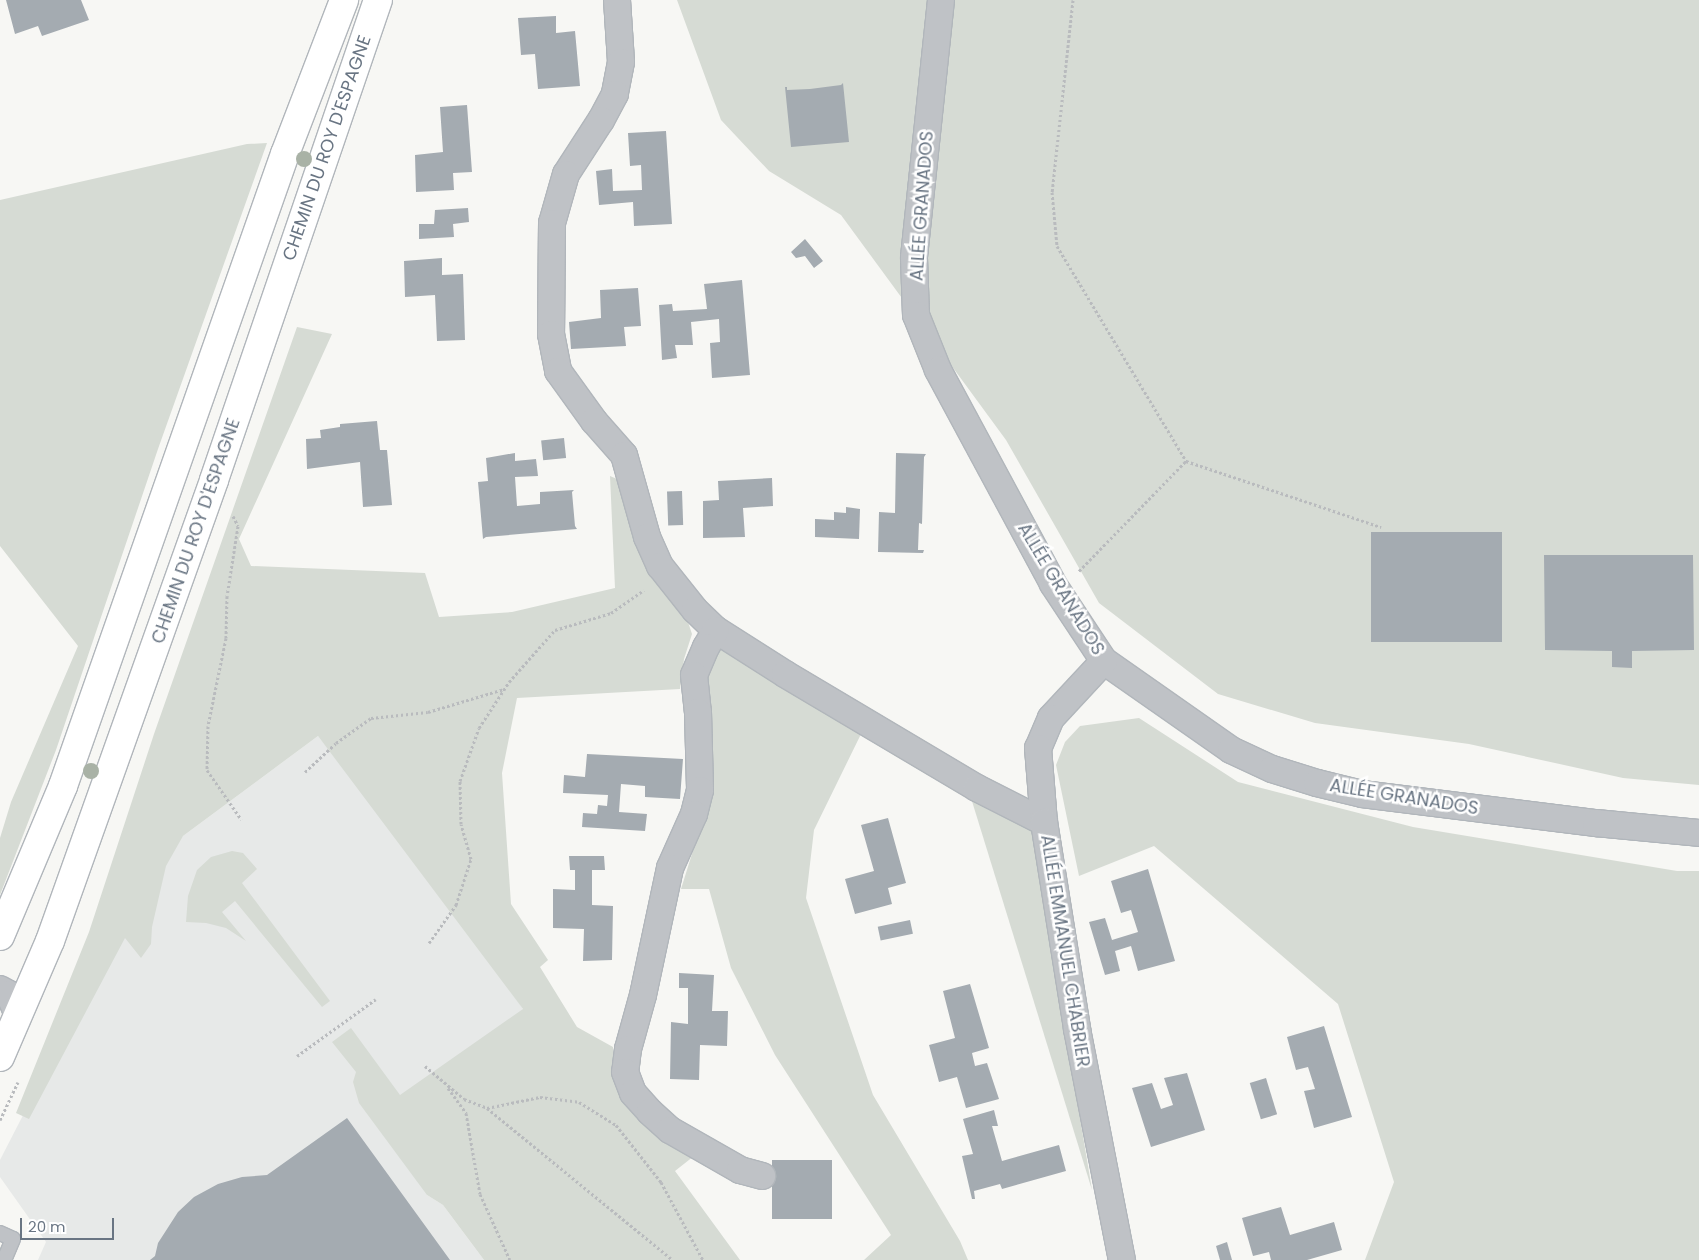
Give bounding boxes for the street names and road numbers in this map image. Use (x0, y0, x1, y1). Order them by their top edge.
street label: CHEMIN DU ROY D'ESPAGNE (278, 32, 376, 264)
street label: ALLÉE GRANADOS (906, 130, 938, 282)
street label: CHEMIN DU ROY D'ESPAGNE (147, 415, 245, 647)
street label: ALLÉE GRANADOS (1013, 519, 1109, 659)
street label: ALLÉE GRANADOS (1328, 775, 1480, 819)
street label: ALLÉE EMMANUEL CHABRIER (1036, 833, 1094, 1069)

